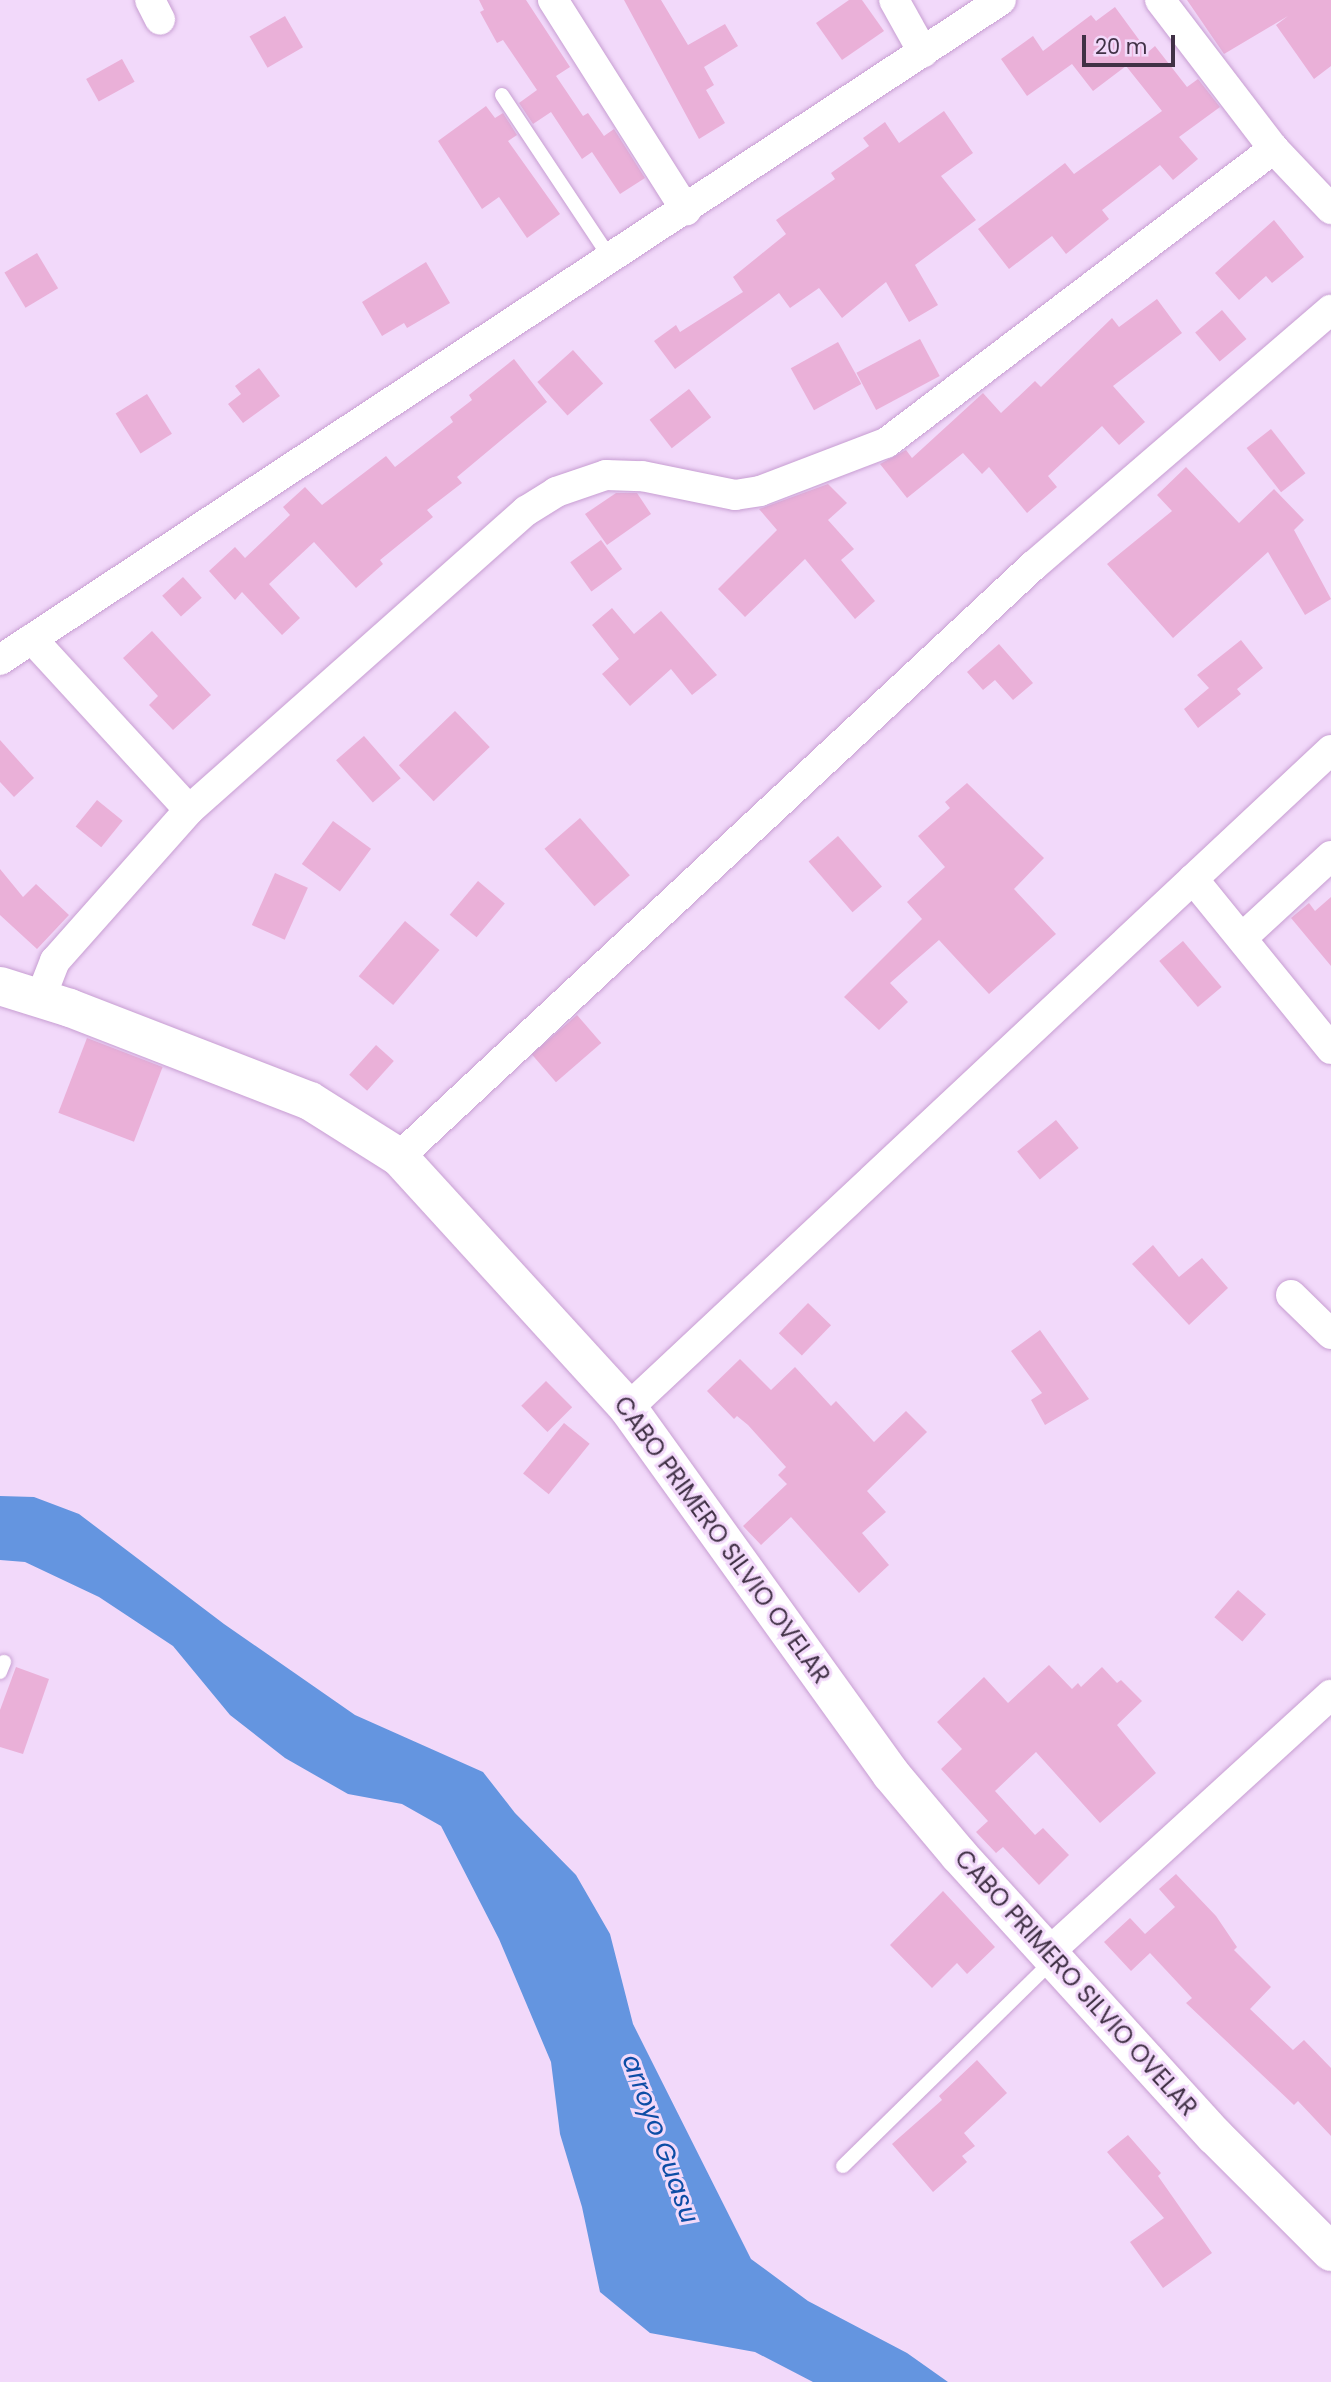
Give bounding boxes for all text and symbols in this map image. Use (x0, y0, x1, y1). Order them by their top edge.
scale bar (1086, 21, 1179, 65)
text: 20 m (1095, 32, 1148, 61)
street label: CABO PRIMERO SILVIO OVELAR (608, 1391, 836, 1689)
street label: CABO PRIMERO SILVIO OVELAR (949, 1844, 1203, 2122)
water label: arroyo Guasu (615, 2050, 705, 2228)

